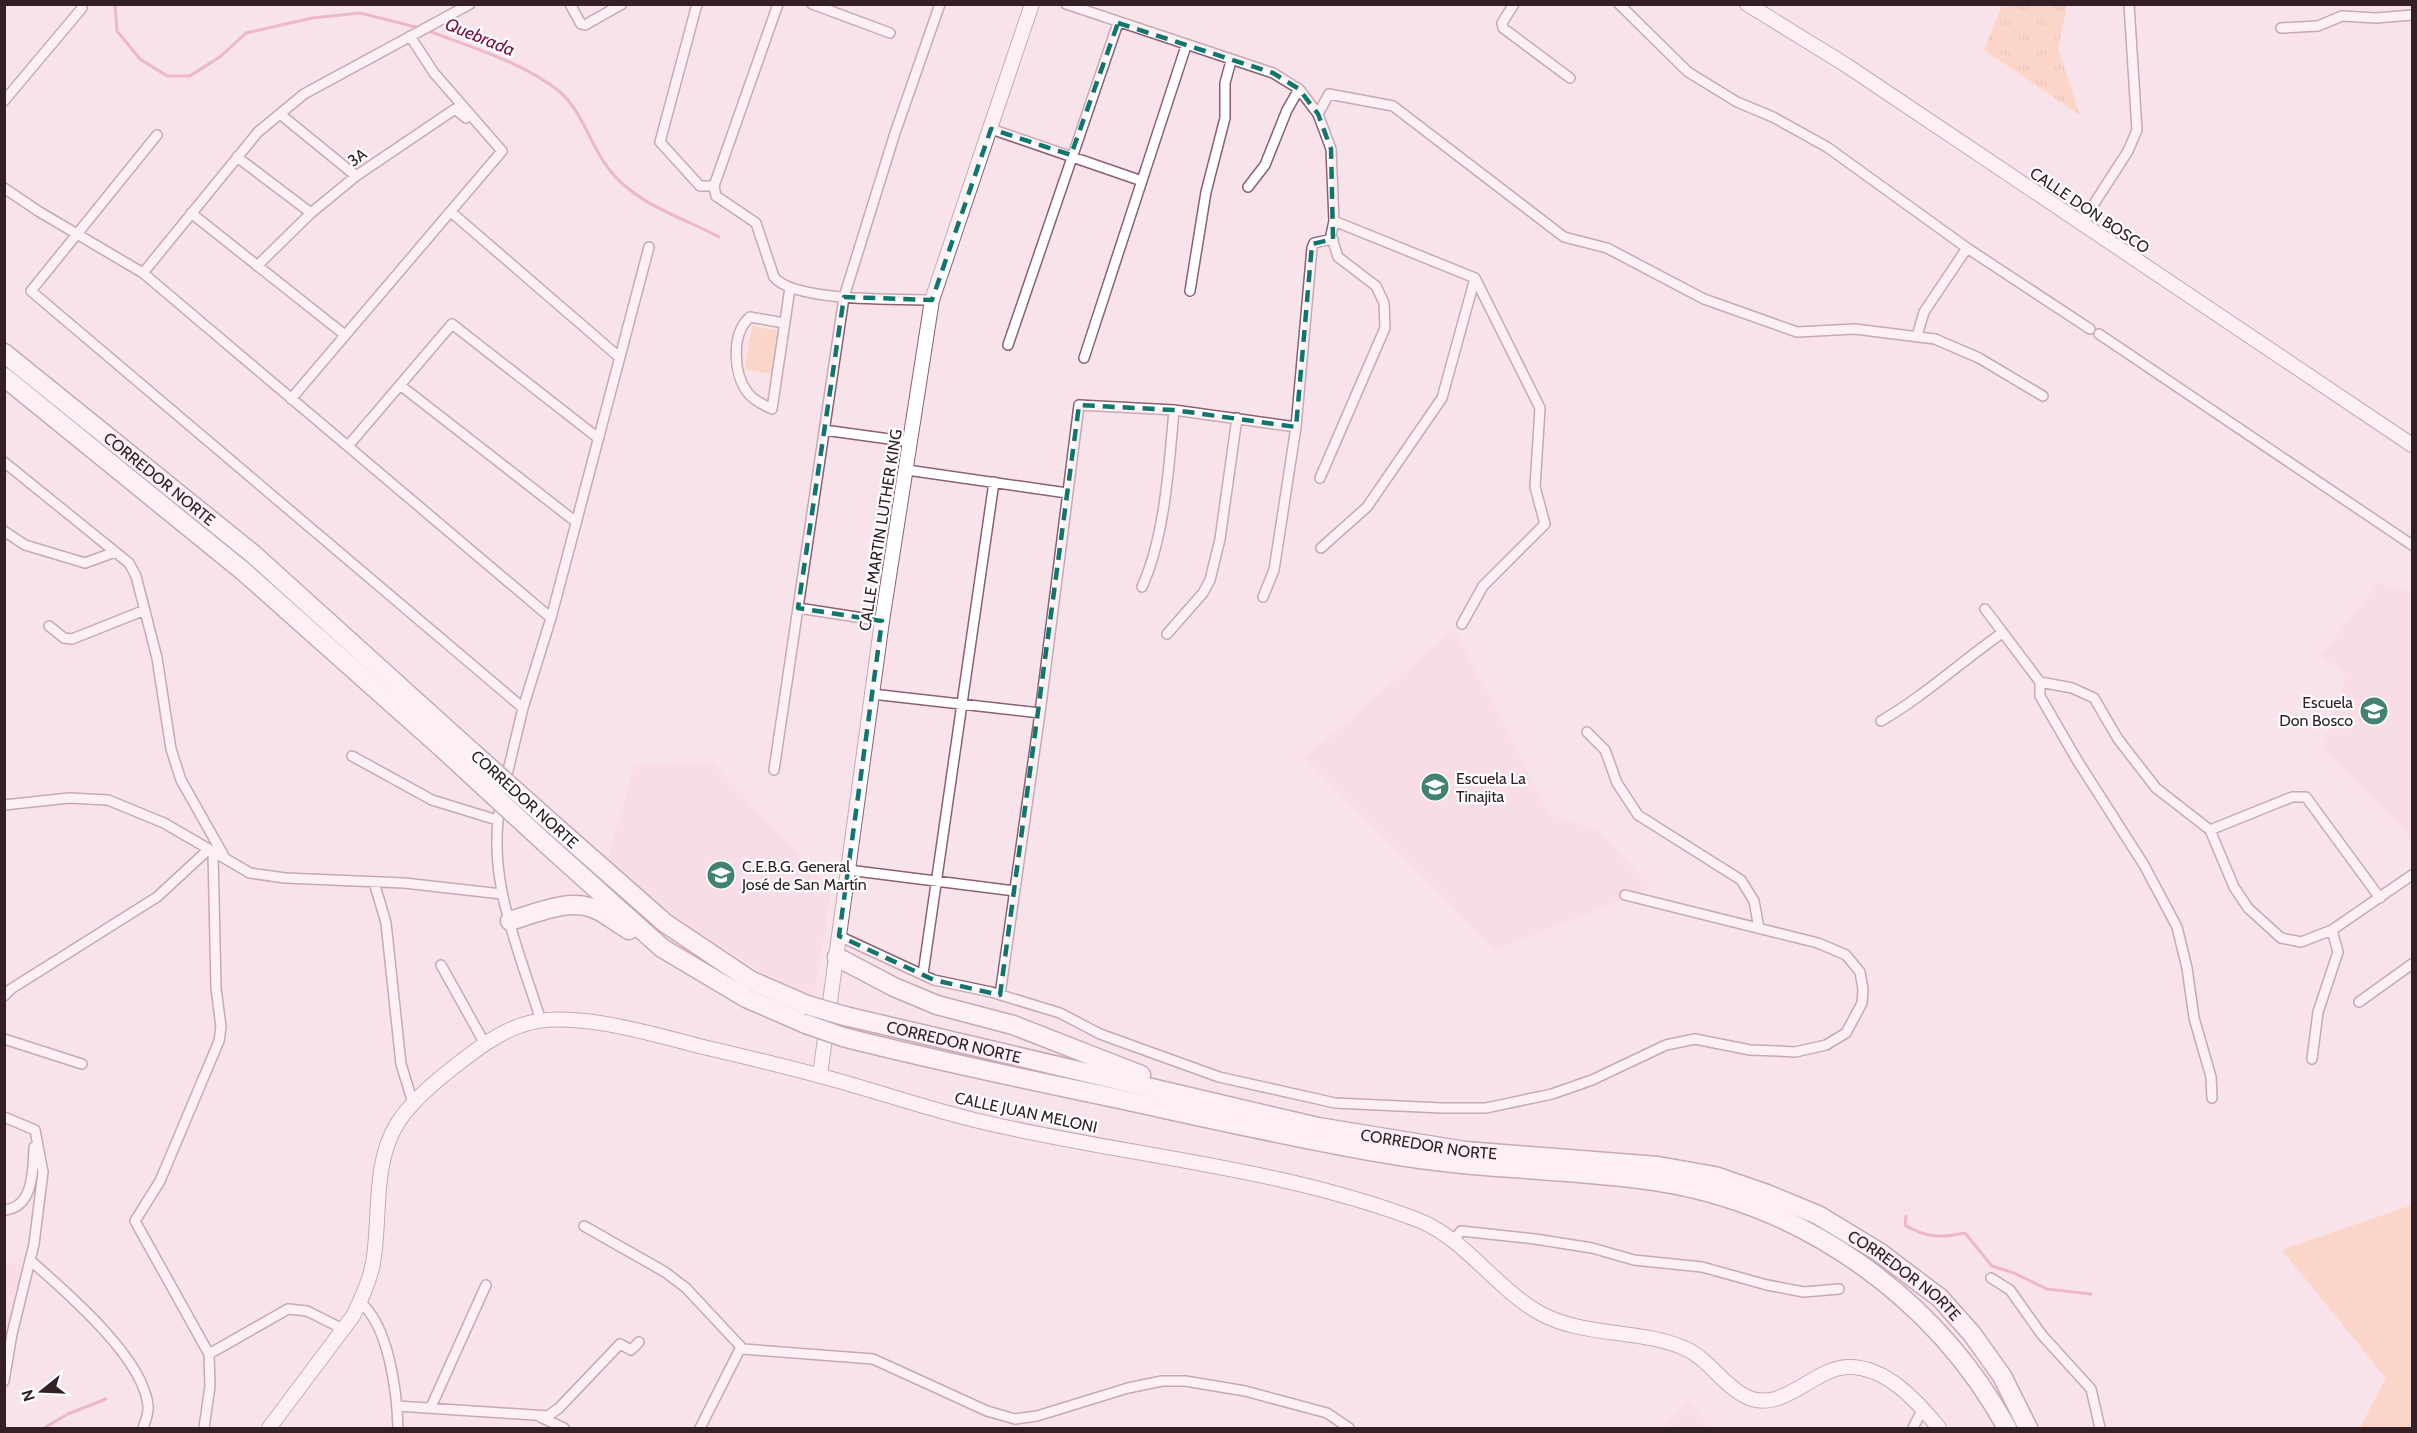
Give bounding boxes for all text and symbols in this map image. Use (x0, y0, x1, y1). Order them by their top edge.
water label: Quebrada (442, 13, 518, 61)
street label: 3A (344, 144, 370, 171)
street label: CALLE DON BOSCO (2026, 163, 2153, 257)
street label: CORREDOR NORTE (100, 428, 219, 530)
street label: CALLE MARTIN LUTHER KING (855, 428, 906, 632)
place label: Escuela Don Bosco (2279, 693, 2353, 730)
school or university icon: Escuela Don Bosco (2358, 695, 2390, 727)
street label: CORREDOR NORTE (467, 746, 582, 853)
place label: Escuela La Tinajita (1456, 769, 1526, 806)
school or university icon: Escuela La Tinajita (1419, 771, 1451, 803)
place label: C.E.B.G. General José de San Martín (741, 857, 867, 894)
school or university icon: C.E.B.G. General José de San Martín (705, 859, 737, 891)
street label: CORREDOR NORTE (885, 1017, 1023, 1067)
street label: CALLE JUAN MELONI (953, 1088, 1099, 1137)
street label: CORREDOR NORTE (1359, 1125, 1498, 1163)
street label: CORREDOR NORTE (1844, 1226, 1965, 1325)
north arrow (12, 1361, 72, 1421)
text: N (17, 1387, 39, 1404)

